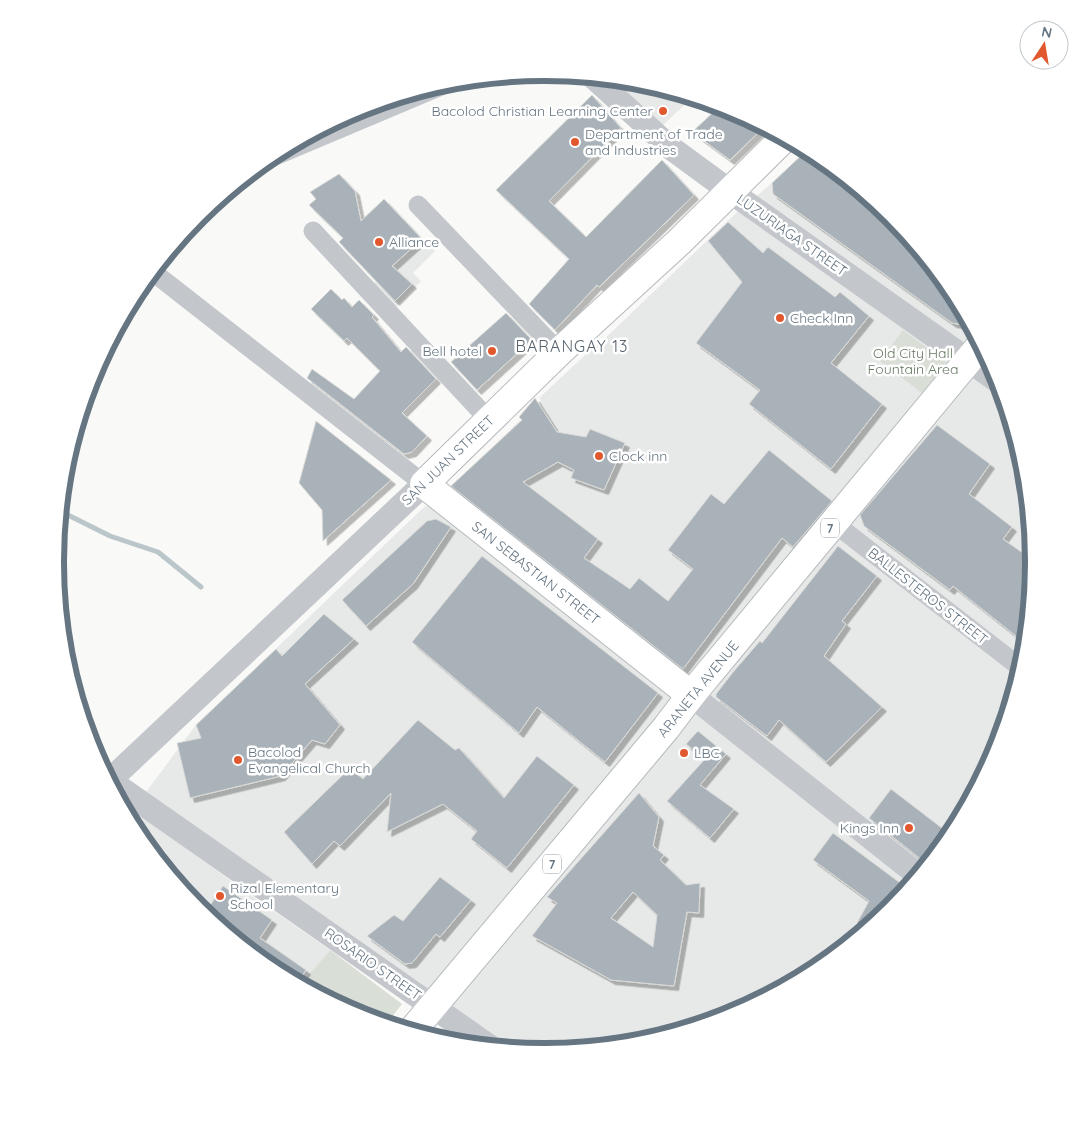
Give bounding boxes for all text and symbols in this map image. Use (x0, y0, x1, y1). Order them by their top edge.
north arrow (1019, 20, 1069, 70)
text: N (1040, 22, 1054, 42)
place label: Bacolod Christian Learning Center (432, 102, 654, 120)
marker: Bacolod Christian Learning Center (657, 105, 669, 117)
place label: Department of Trade and Industries (585, 125, 723, 159)
marker: Department of Trade and Industries (569, 136, 581, 148)
street label: LUZURIAGA STREET (733, 190, 851, 280)
place label: Alliance (389, 233, 439, 251)
marker: Alliance (373, 236, 385, 248)
place label: Check Inn (790, 309, 853, 327)
marker: Check Inn (774, 312, 786, 324)
district label: BARANGAY 13 (516, 336, 628, 356)
place label: Bell hotel (423, 342, 482, 360)
park label: Old City Hall Fountain Area (868, 344, 958, 378)
marker: Bell hotel (486, 345, 498, 357)
street label: SAN JUAN STREET (398, 411, 498, 509)
place label: Clock inn (609, 447, 667, 465)
marker: Clock inn (593, 450, 605, 462)
street label: SAN SEBASTIAN STREET (468, 517, 604, 629)
road number: 7 (821, 518, 839, 538)
street label: BALLESTEROS STREET (865, 544, 991, 648)
street label: ARANETA AVENUE (653, 637, 743, 741)
place label: Bacolod Evangelical Church (248, 743, 370, 777)
place label: LBC (694, 744, 720, 762)
marker: LBC (678, 747, 690, 759)
marker: Bacolod Evangelical Church (232, 754, 244, 766)
place label: Kings Inn (840, 819, 899, 837)
marker: Kings Inn (903, 822, 915, 834)
road number: 7 (543, 854, 561, 874)
place label: Rizal Elementary School (230, 879, 339, 913)
marker: Rizal Elementary School (214, 890, 226, 902)
street label: ROSARIO STREET (321, 924, 425, 1004)

